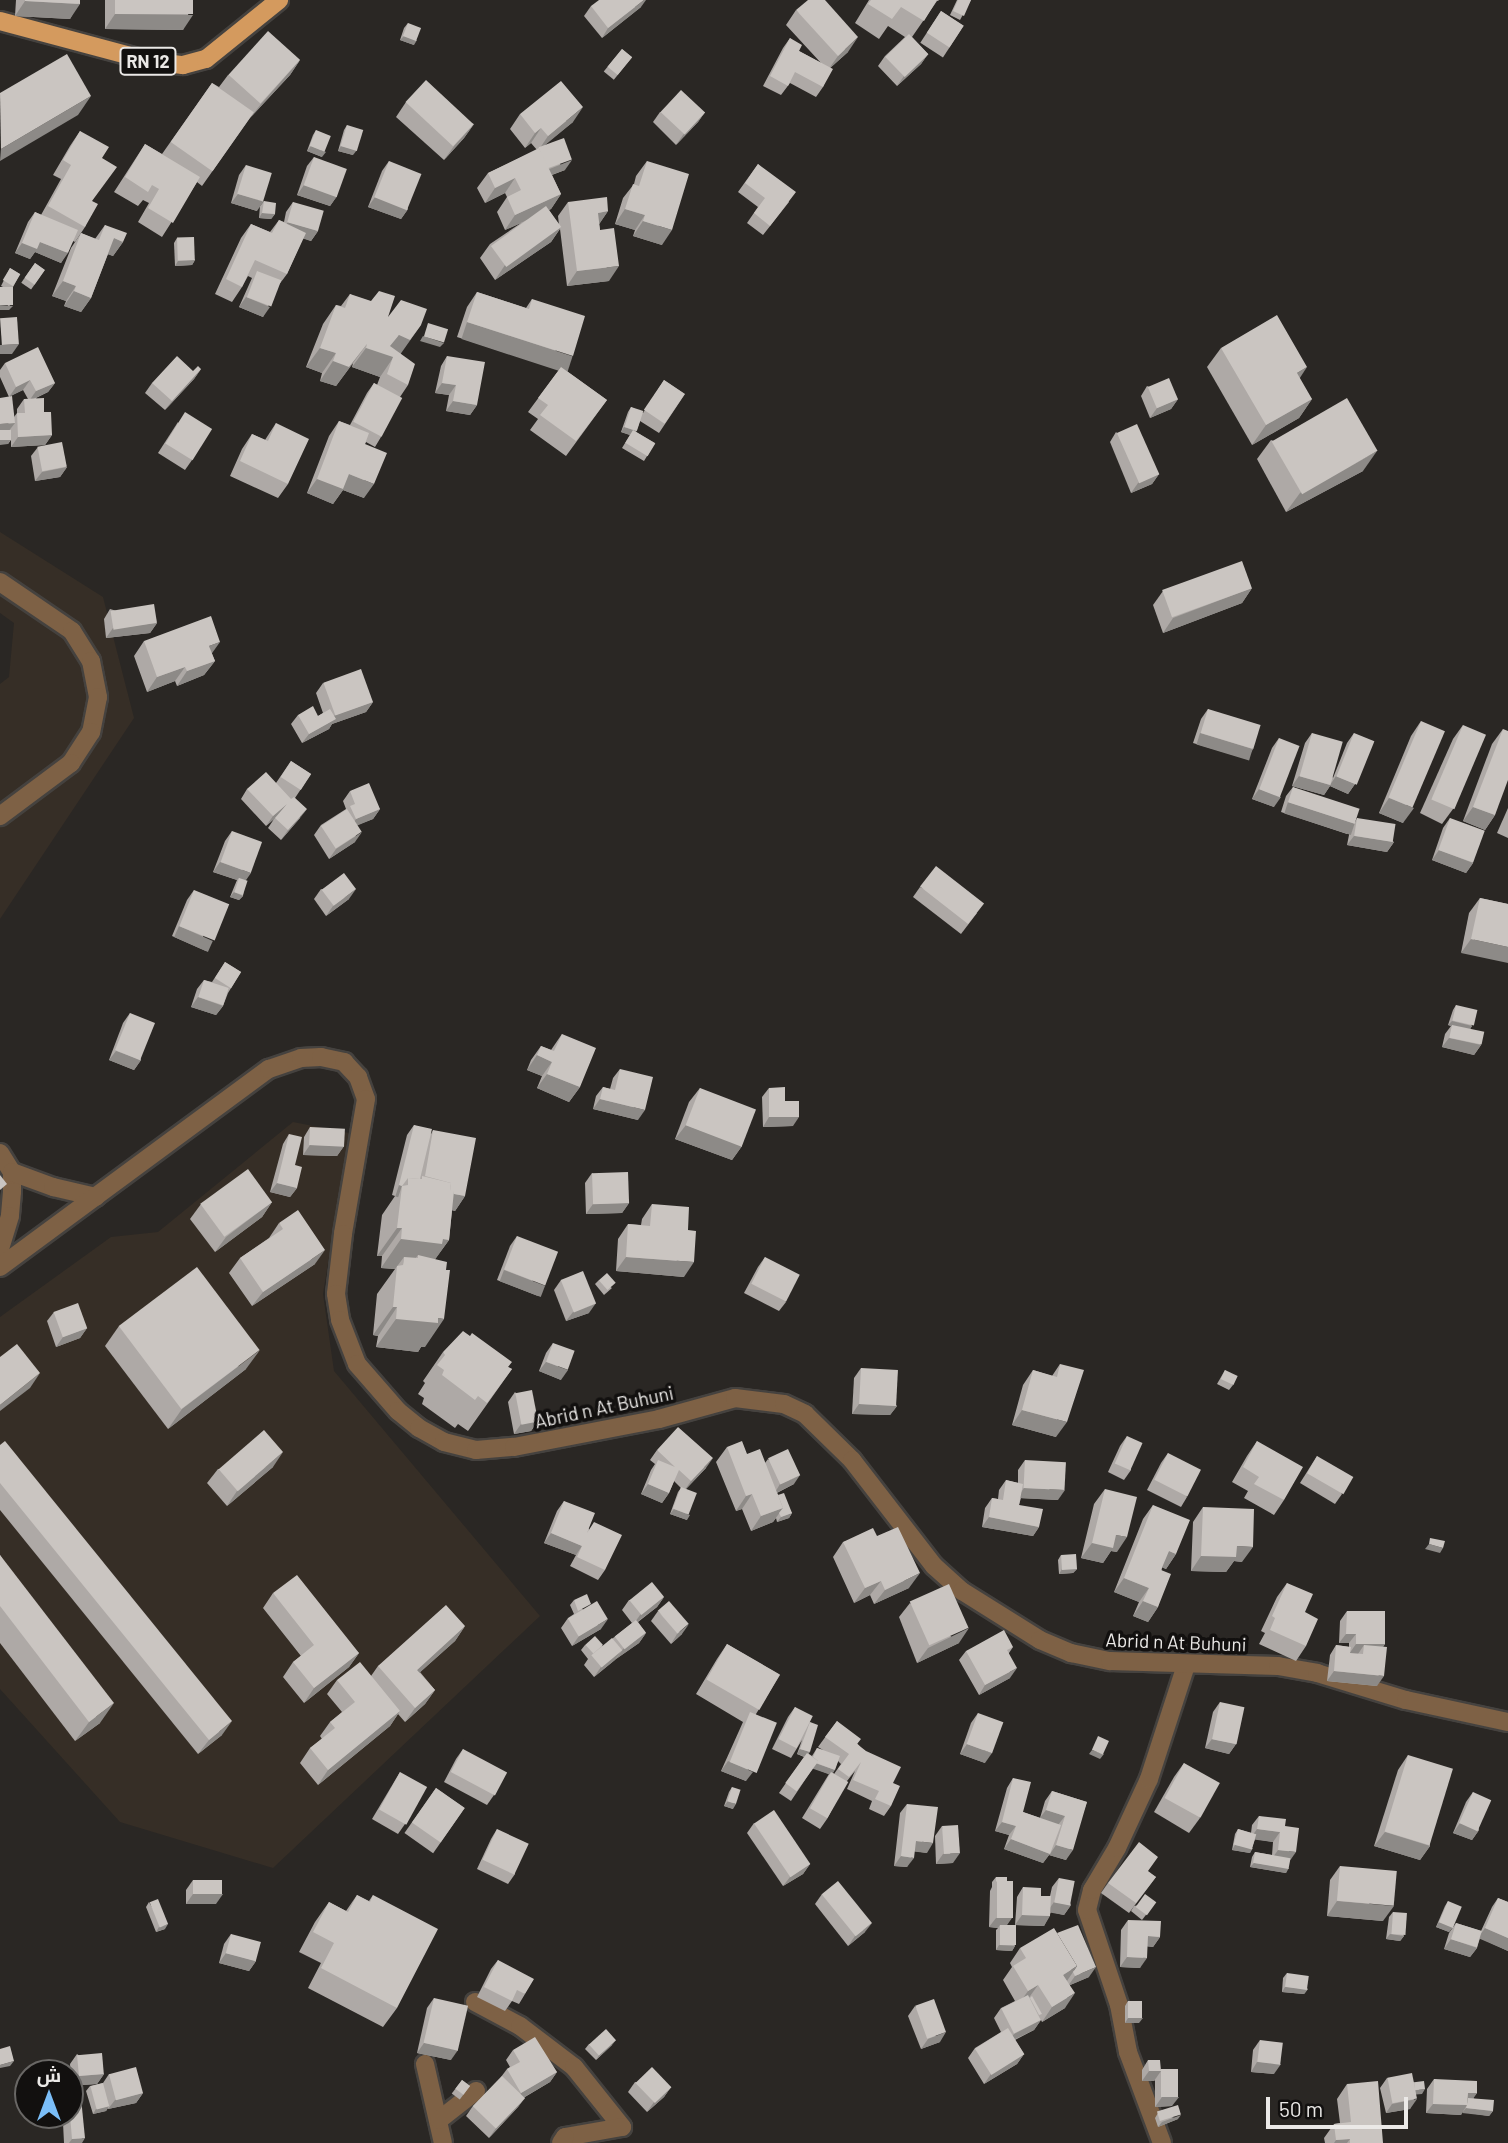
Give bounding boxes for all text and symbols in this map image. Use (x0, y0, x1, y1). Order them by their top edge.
road number: RN 12 (118, 46, 178, 76)
street label: Abrid n At Buhuni (533, 1381, 675, 1433)
street label: Abrid n At Buhuni (1105, 1628, 1247, 1656)
north arrow (14, 2059, 84, 2129)
text: ش (37, 2063, 61, 2086)
scale bar (1270, 2084, 1412, 2128)
text: 50 m (1279, 2096, 1323, 2121)

